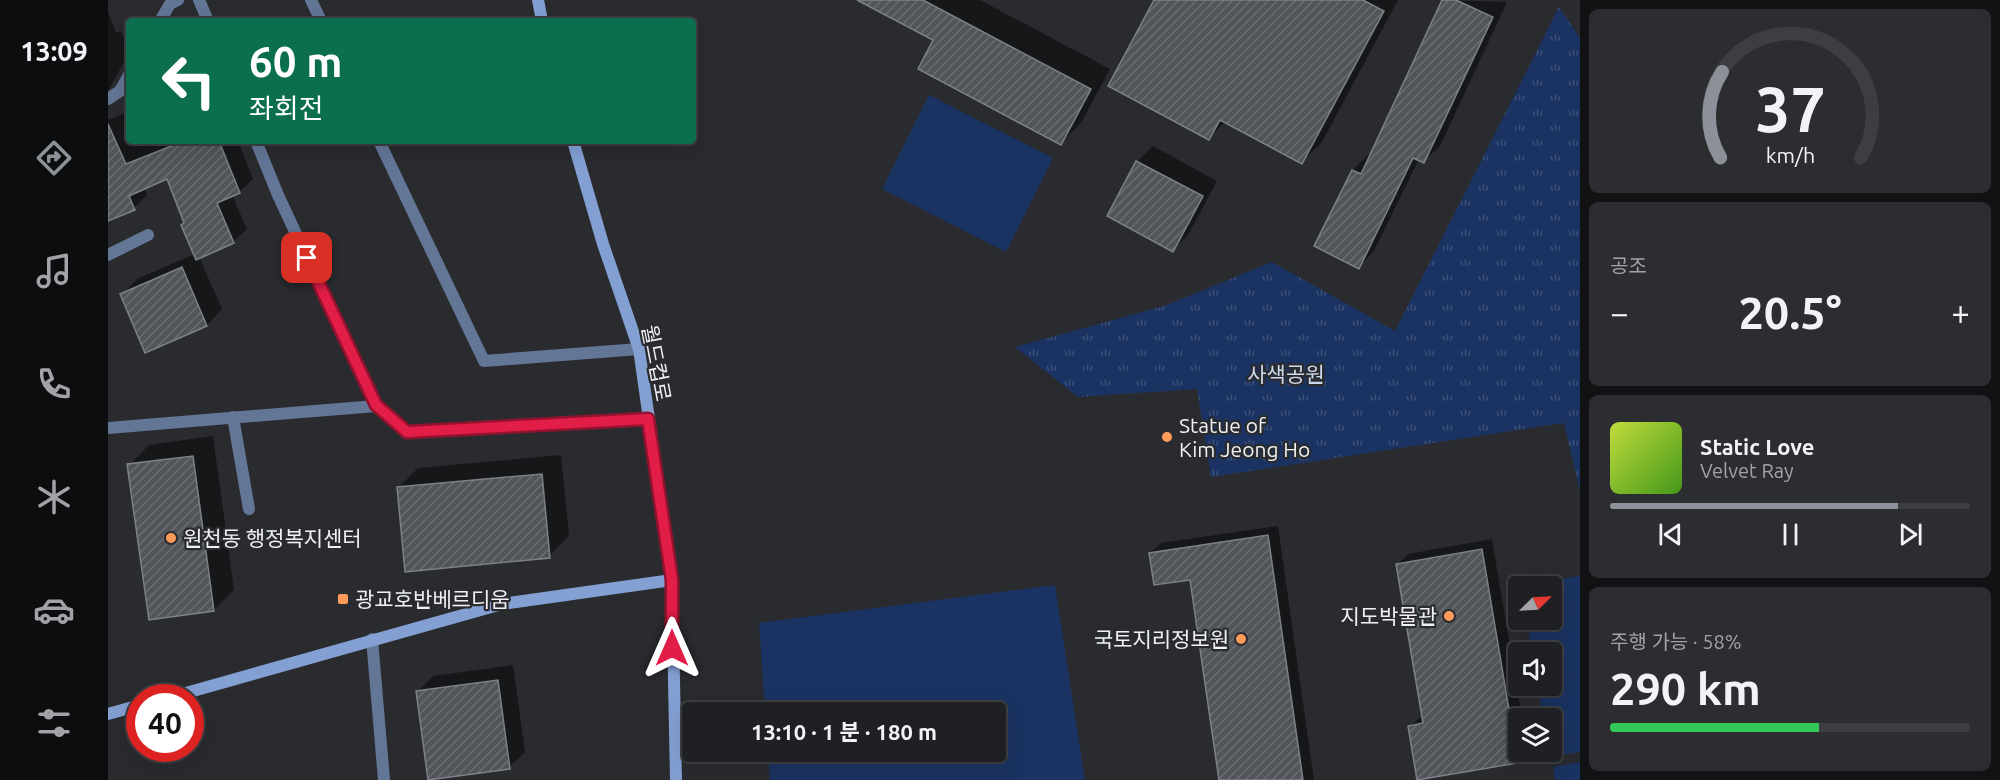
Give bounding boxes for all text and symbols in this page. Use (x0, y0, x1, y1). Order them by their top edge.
text: 13:09 (20, 36, 88, 66)
text: 60 m (249, 38, 343, 85)
icon: left (150, 42, 228, 120)
text: 37 (1755, 74, 1825, 144)
text: 좌회전 (249, 93, 324, 123)
icon: directions (33, 137, 75, 179)
text: km/h (1765, 143, 1815, 167)
pin (281, 232, 332, 283)
icon: arrive (290, 241, 323, 274)
icon: music (33, 250, 75, 292)
text: 공조 (1610, 254, 1647, 277)
text: 20.5° (1738, 287, 1842, 338)
text: − (1610, 294, 1629, 331)
text: + (1951, 294, 1970, 331)
street label: 월드컵로 (638, 323, 676, 403)
park label: 사색공원 (1247, 362, 1325, 386)
icon: phone (33, 363, 75, 405)
place label: Statue of Kim Jeong Ho (1179, 413, 1310, 461)
marker: Statue of Kim Jeong Ho (1160, 430, 1174, 444)
text: Static Love (1700, 434, 1815, 459)
text: Velvet Ray (1700, 459, 1794, 482)
icon: climate (33, 476, 75, 518)
icon: previous (1654, 518, 1687, 551)
icon: pause (1774, 518, 1807, 551)
icon: next (1894, 518, 1927, 551)
place label: 원천동 행정복지센터 (183, 526, 362, 550)
marker: 원천동 행정복지센터 (164, 531, 178, 545)
north arrow (1508, 576, 1562, 630)
map controls (1508, 576, 1562, 762)
place label: 광교호반베르디움 (355, 587, 510, 611)
icon: car (33, 589, 75, 631)
marker: 광교호반베르디움 (336, 592, 350, 606)
place label: 지도박물관 (1340, 604, 1437, 628)
marker: 지도박물관 (1442, 609, 1456, 623)
position arrow (640, 616, 704, 680)
place label: 국토지리정보원 (1094, 627, 1229, 651)
text: 주행 가능 · 58% (1610, 630, 1742, 653)
marker: 국토지리정보원 (1234, 632, 1248, 646)
button: sound (1508, 642, 1562, 696)
text: 290 km (1610, 663, 1761, 714)
speed limit sign: 40 (126, 684, 204, 762)
icon: filters (33, 702, 75, 744)
button: layers (1508, 708, 1562, 762)
text: 13:10 · 1 분 · 180 m (751, 719, 937, 744)

